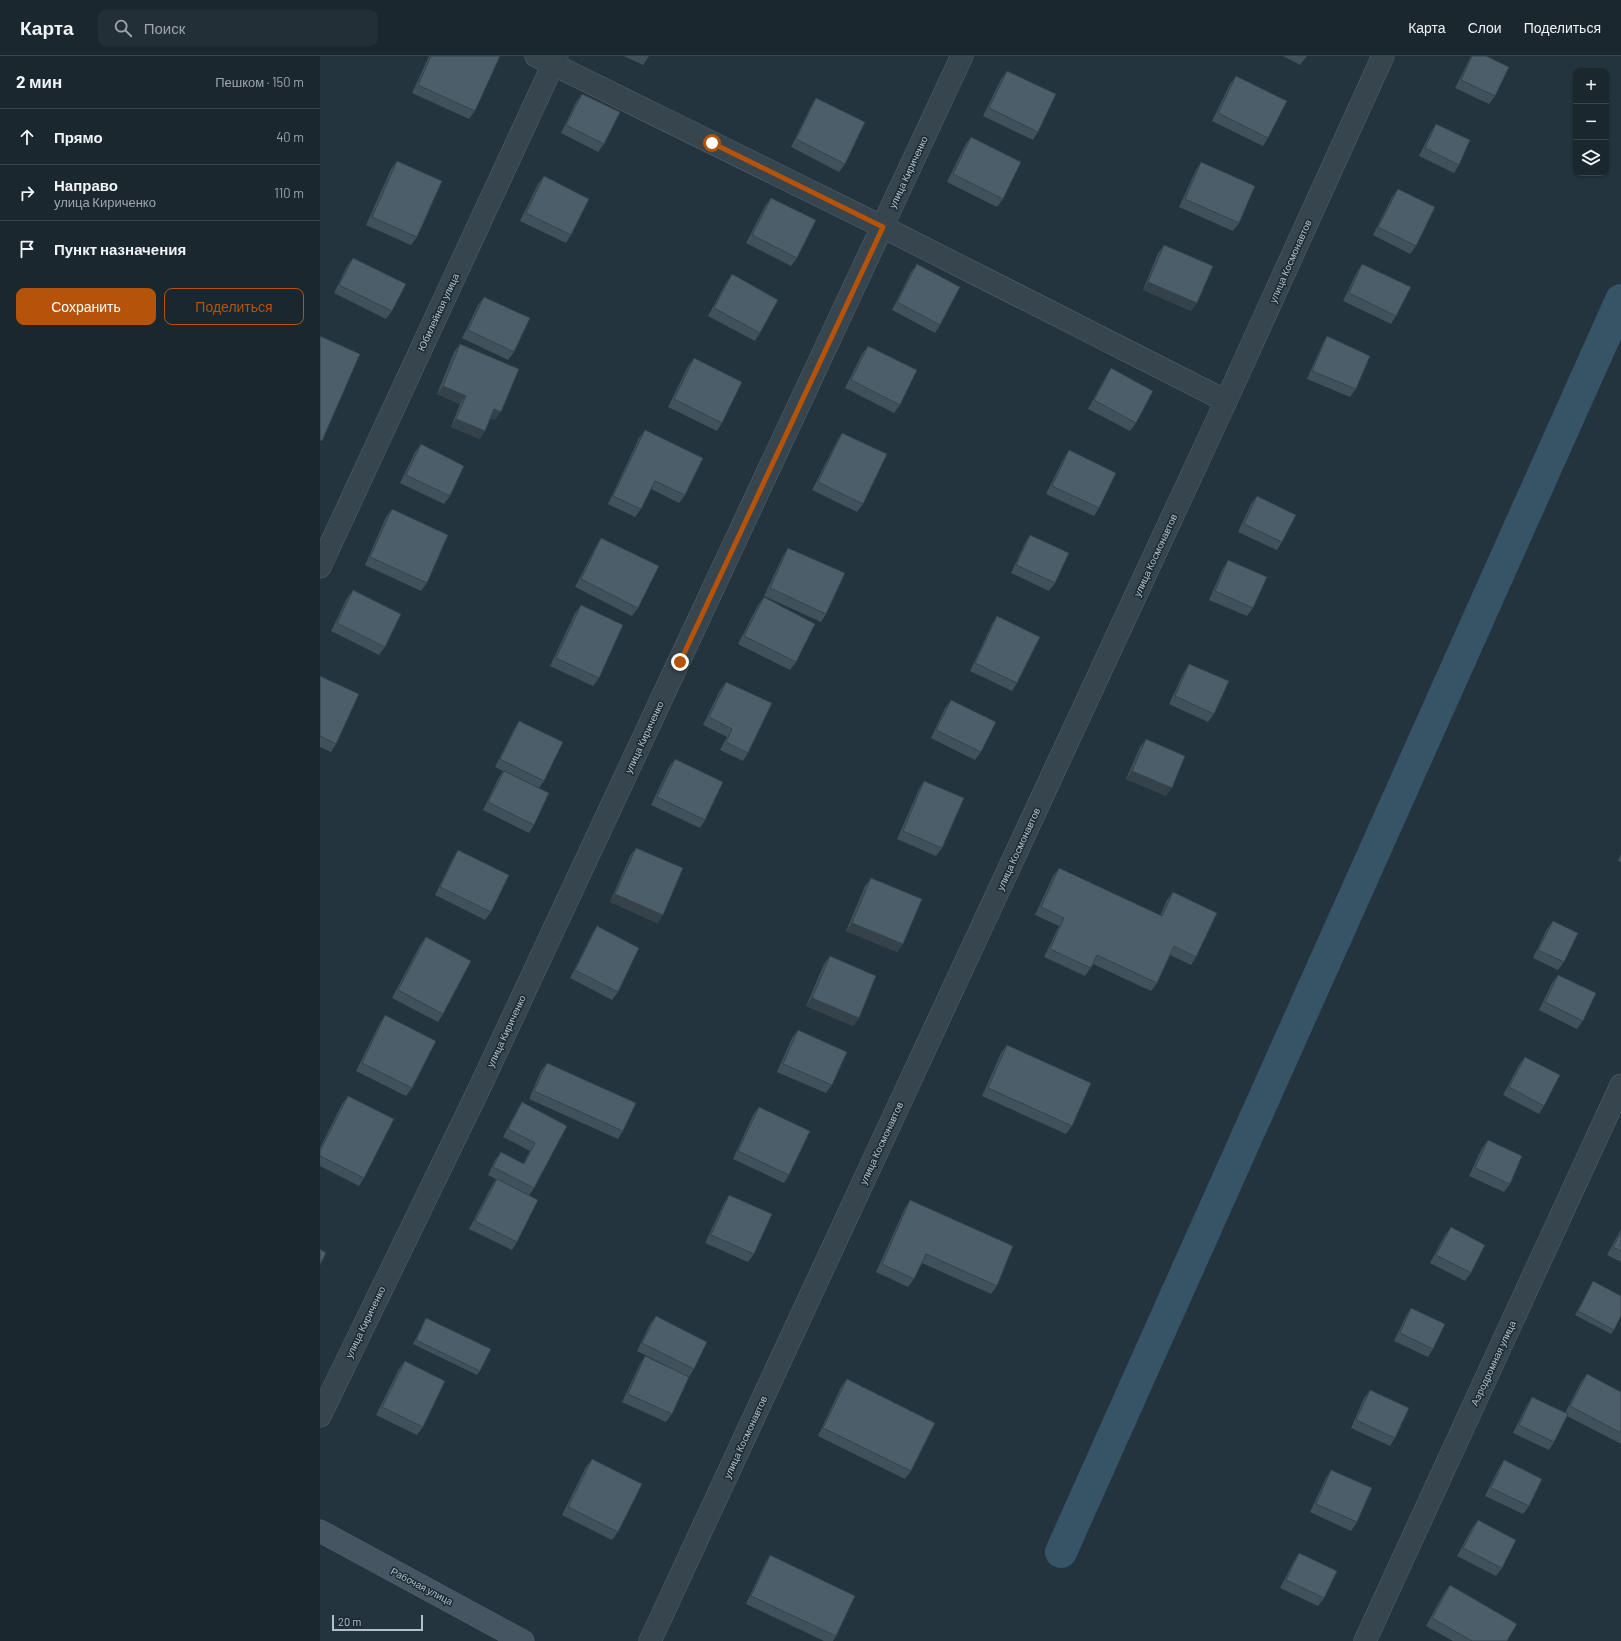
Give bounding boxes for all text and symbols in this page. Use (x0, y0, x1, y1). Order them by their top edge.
search box (98, 10, 378, 46)
text: Карта (20, 16, 74, 39)
icon: search (112, 17, 134, 39)
text: Поиск (144, 19, 185, 37)
text: Карта (1408, 19, 1446, 36)
text: Слои (1468, 19, 1502, 36)
text: Поделиться (1524, 19, 1601, 36)
map controls (1573, 68, 1609, 176)
button: + (1573, 68, 1609, 104)
text: 2 мин (16, 71, 62, 91)
text: Пешком · 150 m (215, 74, 304, 90)
button: − (1573, 104, 1609, 140)
icon: ahead (16, 126, 38, 148)
text: Прямо (54, 128, 103, 146)
text: 40 m (276, 129, 304, 145)
route start (703, 134, 721, 152)
street label: улица Кириченко (886, 134, 930, 210)
button: layers (1573, 140, 1609, 176)
text: Направо (54, 176, 118, 194)
icon: right (16, 182, 38, 204)
text: 110 m (274, 185, 304, 201)
text: улица Кириченко (54, 194, 156, 210)
street label: улица Космонавтов (1266, 218, 1314, 304)
icon: arrive (16, 238, 38, 260)
text: Пункт назначения (54, 240, 186, 258)
street label: Юбилейная улица (415, 271, 461, 353)
button: Сохранить (16, 288, 156, 325)
button: Поделиться (164, 288, 304, 325)
street label: улица Космонавтов (1131, 512, 1179, 598)
route end (671, 653, 689, 671)
street label: улица Кириченко (622, 699, 666, 775)
street label: улица Космонавтов (994, 806, 1042, 892)
street label: улица Кириченко (484, 993, 528, 1069)
street label: улица Космонавтов (857, 1100, 905, 1186)
street label: улица Кириченко (342, 1284, 388, 1360)
street label: Аэродромная улица (1468, 1318, 1518, 1408)
street label: улица Космонавтов (721, 1394, 769, 1480)
street label: Рабочая улица (389, 1565, 456, 1608)
scale bar (332, 1613, 423, 1632)
text: 20 m (338, 1615, 361, 1628)

